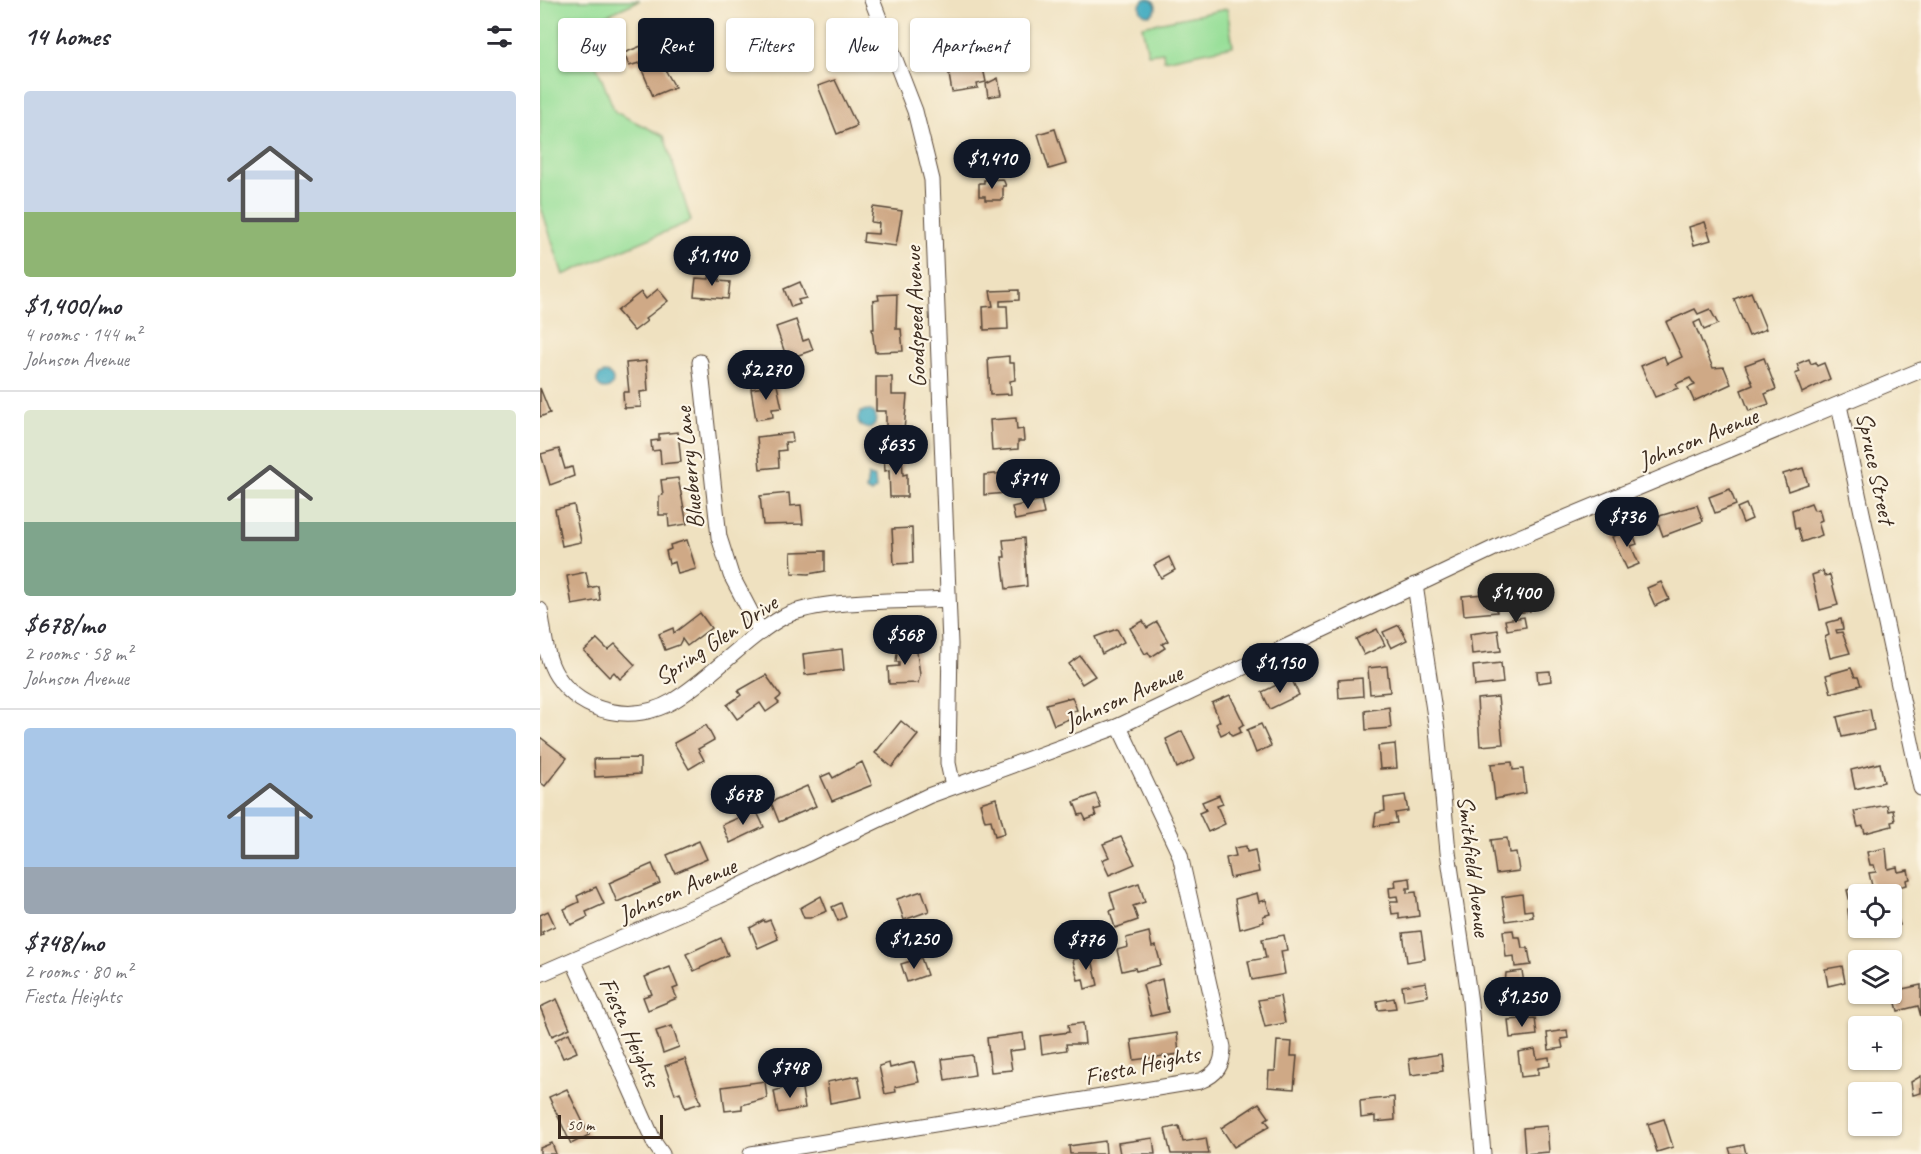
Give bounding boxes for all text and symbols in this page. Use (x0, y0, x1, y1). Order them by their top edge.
chip: Buy (558, 18, 626, 72)
chip: Rent (638, 18, 714, 72)
chip: Filters (726, 18, 814, 72)
chip: New (826, 18, 898, 72)
chip: Apartment (910, 18, 1030, 72)
text: 14 homes (24, 20, 109, 53)
icon: filters (483, 20, 516, 53)
icon: home (216, 130, 324, 238)
pin: $1,410 (943, 139, 1041, 190)
text: $1,410 (968, 146, 1016, 171)
pin: $1,140 (663, 236, 761, 287)
text: $1,140 (688, 243, 736, 268)
street label: Goodspeed Avenue (897, 244, 932, 388)
text: $1,400/mo (24, 289, 121, 322)
text: 4 rooms · 144 m² (24, 322, 141, 347)
text: Johnson Avenue (24, 347, 129, 372)
pin: $2,270 (717, 350, 815, 401)
text: $2,270 (742, 357, 790, 382)
street label: Johnson Avenue (1633, 400, 1764, 476)
street label: Blueberry Lane (667, 403, 710, 530)
street label: Spruce Street (1850, 410, 1903, 529)
pin: $635 (860, 425, 932, 476)
text: $635 (878, 432, 914, 457)
icon: home (216, 449, 324, 557)
pin: $714 (992, 459, 1064, 510)
text: $714 (1010, 466, 1046, 491)
pin: $736 (1591, 497, 1663, 548)
text: $736 (1609, 504, 1645, 529)
pin: $1,400 (1467, 573, 1565, 624)
text: $1,400 (1492, 580, 1540, 605)
street label: Spring Glen Drive (649, 587, 785, 692)
text: $678/mo (24, 608, 105, 641)
pin: $568 (869, 615, 941, 666)
text: $568 (887, 622, 923, 647)
text: 2 rooms · 58 m² (24, 641, 132, 666)
pin: $1,150 (1231, 643, 1329, 694)
text: $1,150 (1256, 650, 1304, 675)
street label: Johnson Avenue (1058, 657, 1189, 737)
text: Johnson Avenue (24, 666, 129, 691)
icon: home (216, 767, 324, 875)
pin: $678 (707, 775, 779, 826)
text: $678 (725, 782, 761, 807)
street label: Smithfield Avenue (1450, 794, 1498, 940)
street label: Johnson Avenue (612, 850, 743, 930)
map controls (1848, 884, 1902, 1136)
button: locate (1848, 884, 1902, 938)
pin: $1,250 (865, 919, 963, 970)
pin: $776 (1050, 920, 1122, 971)
text: $748/mo (24, 926, 104, 959)
text: $1,250 (890, 926, 938, 951)
text: $776 (1068, 927, 1104, 952)
button: layers (1848, 950, 1902, 1004)
text: 2 rooms · 80 m² (24, 959, 132, 984)
street label: Fiesta Heights (593, 973, 668, 1093)
pin: $1,250 (1473, 977, 1571, 1028)
text: Fiesta Heights (24, 984, 121, 1009)
text: $1,250 (1498, 984, 1546, 1009)
button: + (1848, 1016, 1902, 1070)
street label: Fiesta Heights (1082, 1038, 1204, 1092)
pin: $748 (754, 1048, 826, 1099)
text: $748 (772, 1055, 808, 1080)
button: − (1848, 1082, 1902, 1136)
scale bar (558, 1112, 663, 1140)
text: 50 m (567, 1115, 594, 1135)

